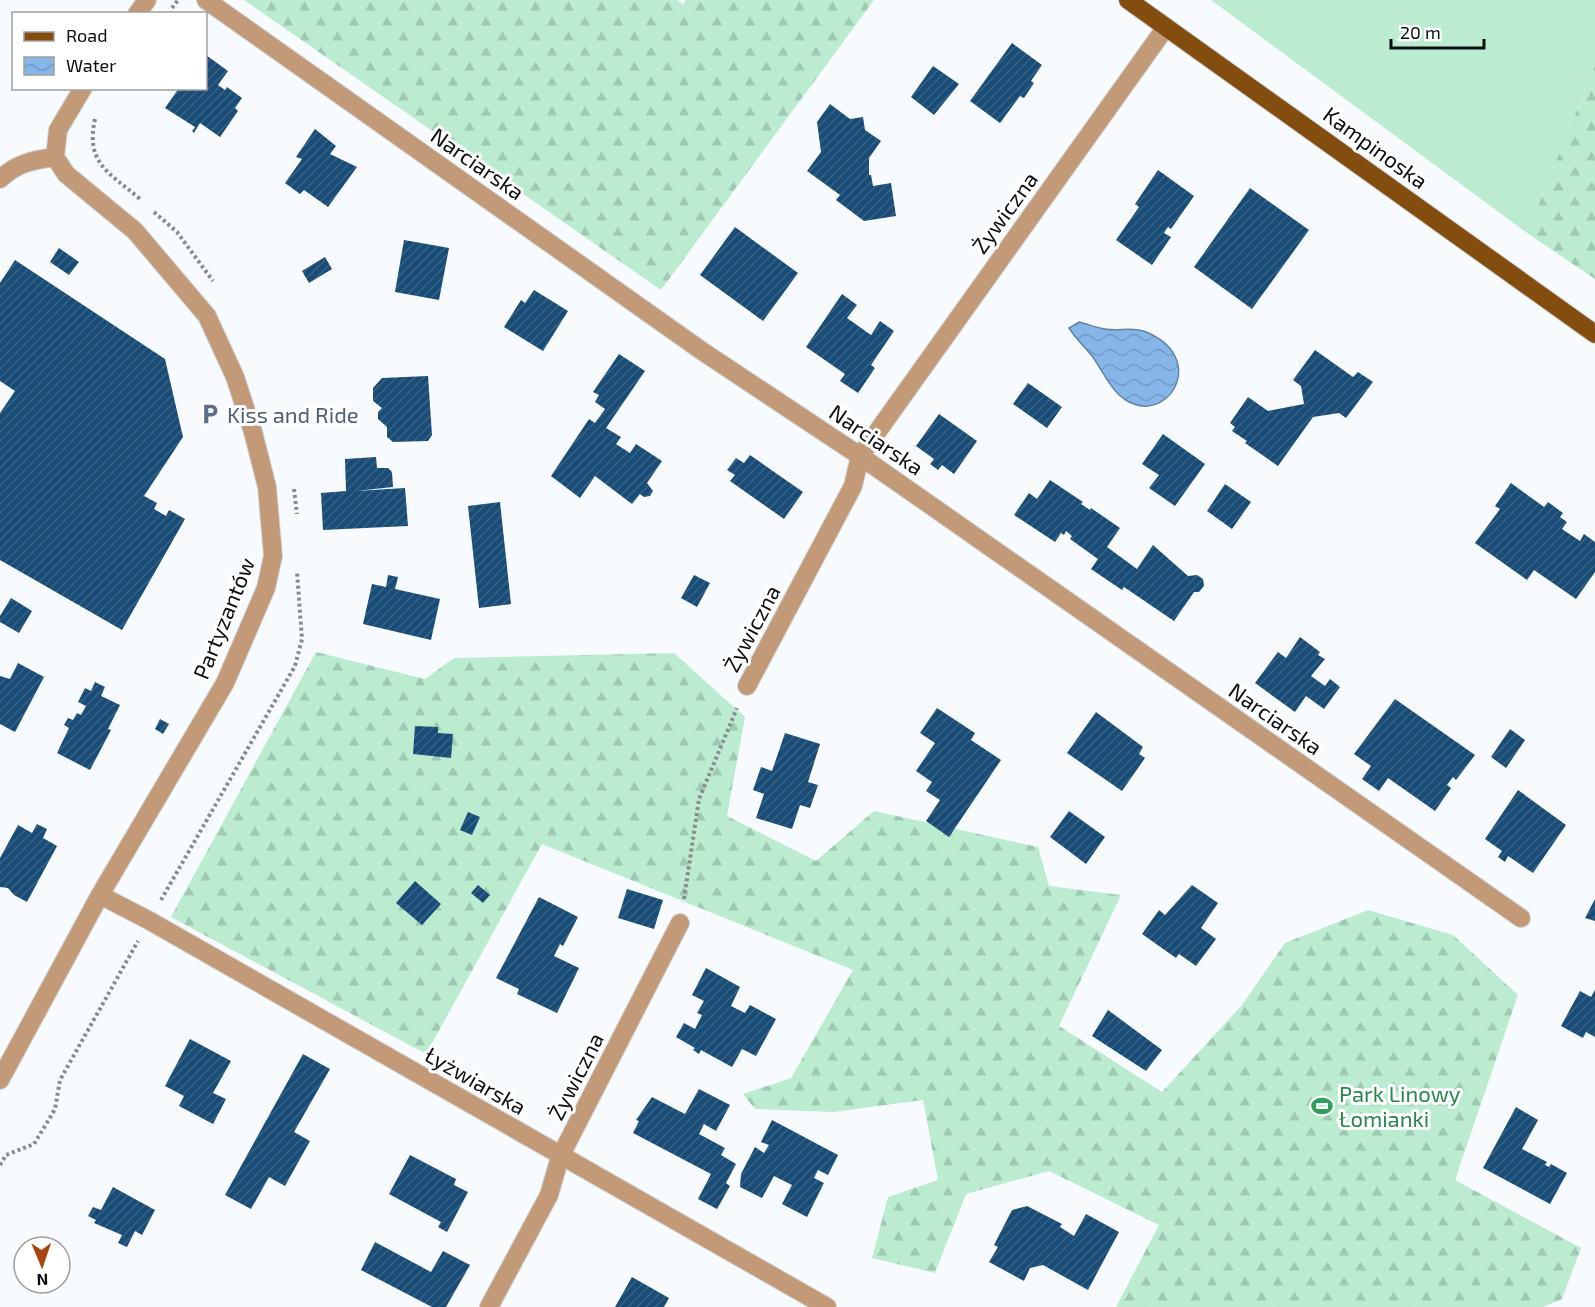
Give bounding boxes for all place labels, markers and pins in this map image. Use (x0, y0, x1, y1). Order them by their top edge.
place label: Kiss and Ride (227, 401, 359, 427)
parking icon: Kiss and Ride (198, 402, 222, 426)
place label: Park Linowy Łomianki (1339, 1080, 1461, 1131)
sports icon: Park Linowy Łomianki (1310, 1094, 1334, 1118)

